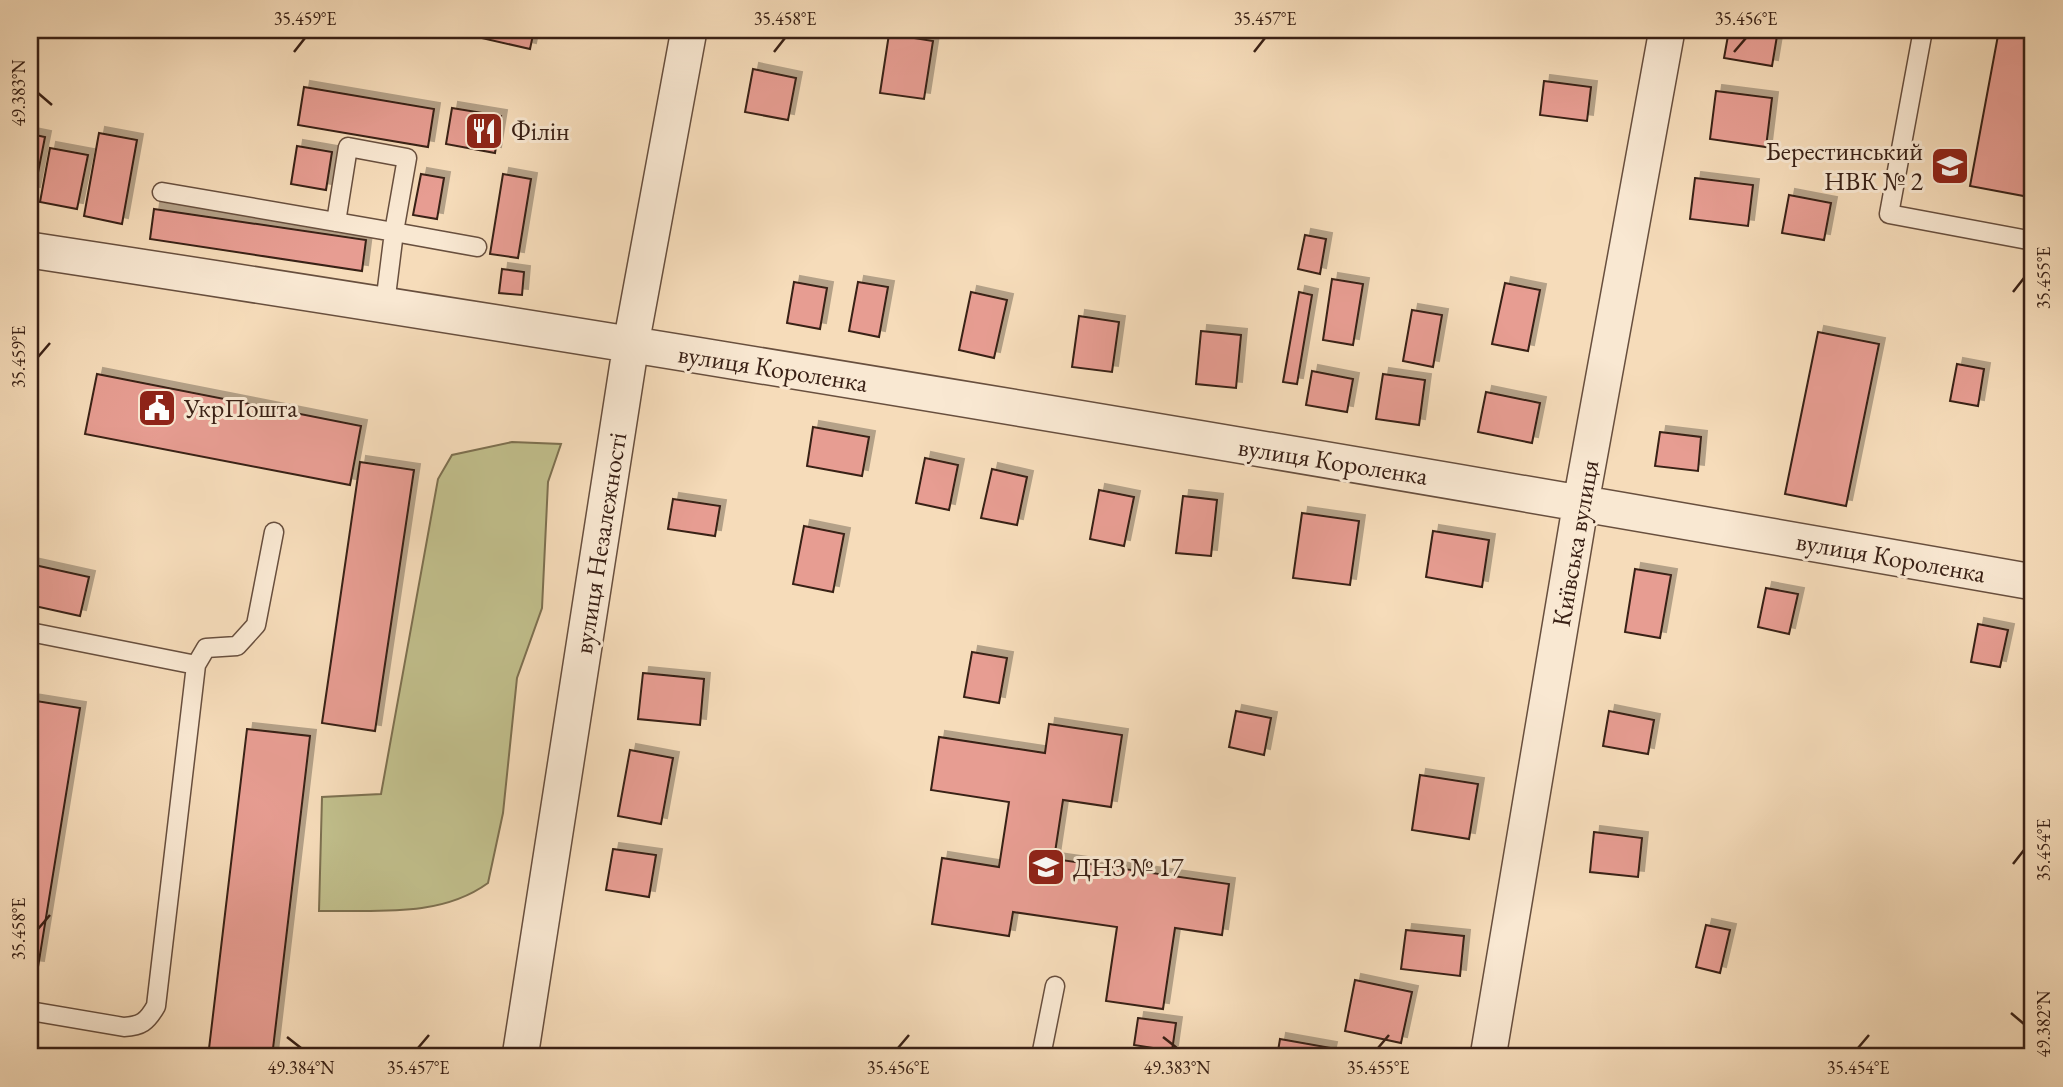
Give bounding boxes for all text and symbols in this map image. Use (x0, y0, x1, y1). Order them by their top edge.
text: 35.459°E (274, 7, 336, 30)
text: 35.458°E (754, 7, 816, 30)
text: 35.457°E (1234, 7, 1296, 30)
text: 35.456°E (1715, 7, 1777, 30)
text: 49.383°N (7, 59, 30, 126)
restaurant icon: Філін (463, 110, 505, 152)
place label: Філін (511, 114, 570, 148)
place label: Берестинський НВК № 2 (1766, 134, 1924, 198)
school or university icon: Берестинський НВК № 2 (1929, 145, 1971, 187)
text: 35.455°E (2032, 247, 2055, 309)
text: 35.459°E (7, 326, 30, 388)
street label: вулиця Короленка (676, 336, 871, 400)
public building icon: УкрПошта (136, 387, 178, 429)
place label: УкрПошта (183, 391, 298, 425)
street label: вулиця Короленка (1236, 429, 1431, 493)
street label: вулиця Незалежності (566, 430, 634, 656)
street label: Київська вулиця (1544, 457, 1606, 629)
street label: вулиця Короленка (1794, 524, 1989, 590)
text: 35.454°E (2032, 819, 2055, 881)
school or university icon: ДНЗ № 17 (1025, 846, 1067, 888)
place label: ДНЗ № 17 (1073, 850, 1184, 884)
text: 35.458°E (7, 898, 30, 960)
text: 49.382°N (2032, 990, 2055, 1057)
text: 49.384°N (268, 1056, 335, 1079)
text: 35.457°E (387, 1056, 449, 1079)
text: 35.456°E (867, 1056, 929, 1079)
text: 49.383°N (1144, 1056, 1211, 1079)
text: 35.455°E (1347, 1056, 1409, 1079)
text: 35.454°E (1827, 1056, 1889, 1079)

